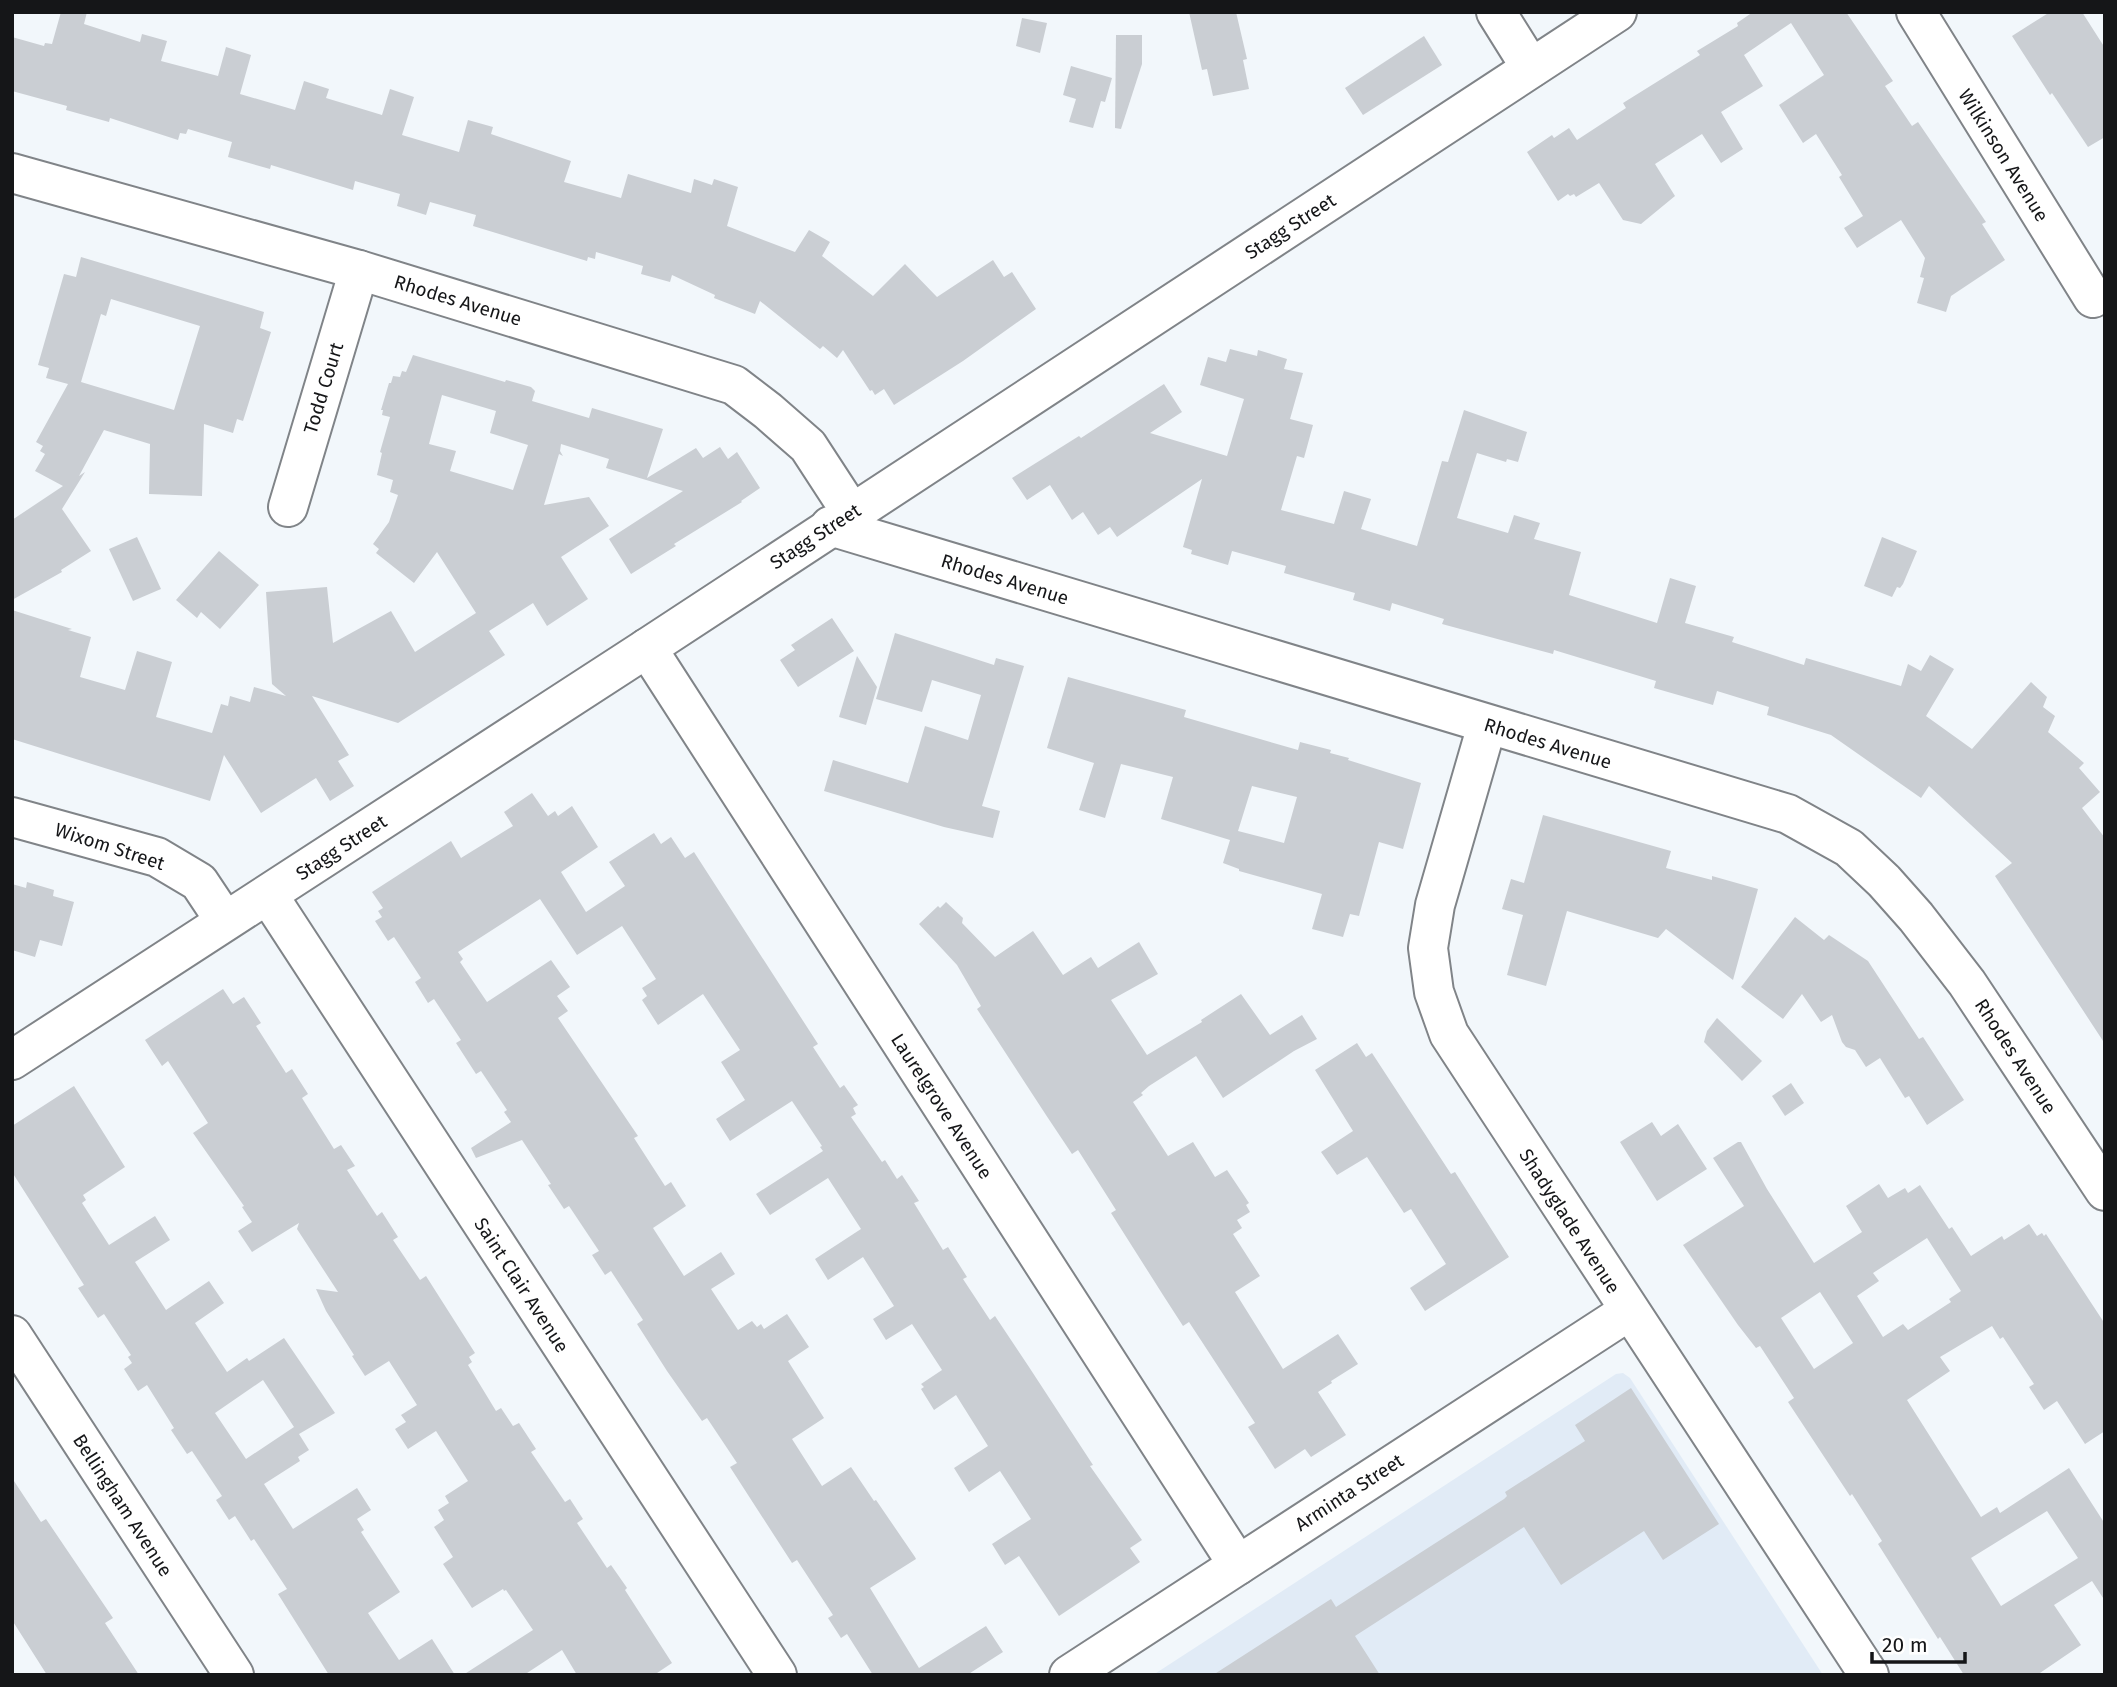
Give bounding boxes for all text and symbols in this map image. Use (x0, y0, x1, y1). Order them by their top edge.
street label: Wilkinson Avenue (1954, 85, 2054, 226)
street label: Stagg Street (1241, 188, 1340, 264)
street label: Rhodes Avenue (391, 270, 525, 331)
street label: Todd Court (299, 340, 348, 437)
street label: Stagg Street (766, 498, 865, 574)
street label: Rhodes Avenue (938, 549, 1072, 610)
street label: Rhodes Avenue (1481, 713, 1615, 774)
street label: Stagg Street (292, 809, 391, 885)
street label: Wixom Street (52, 818, 168, 875)
street label: Rhodes Avenue (1970, 994, 2061, 1118)
street label: Laurelgrove Avenue (886, 1029, 997, 1183)
street label: Shadyglade Avenue (1514, 1145, 1625, 1298)
street label: Saint Clair Avenue (469, 1214, 574, 1357)
street label: Bellingham Avenue (68, 1430, 177, 1581)
street label: Arminta Street (1291, 1449, 1408, 1536)
scale bar (1872, 1620, 1965, 1664)
text: 20 m (1882, 1632, 1928, 1658)

